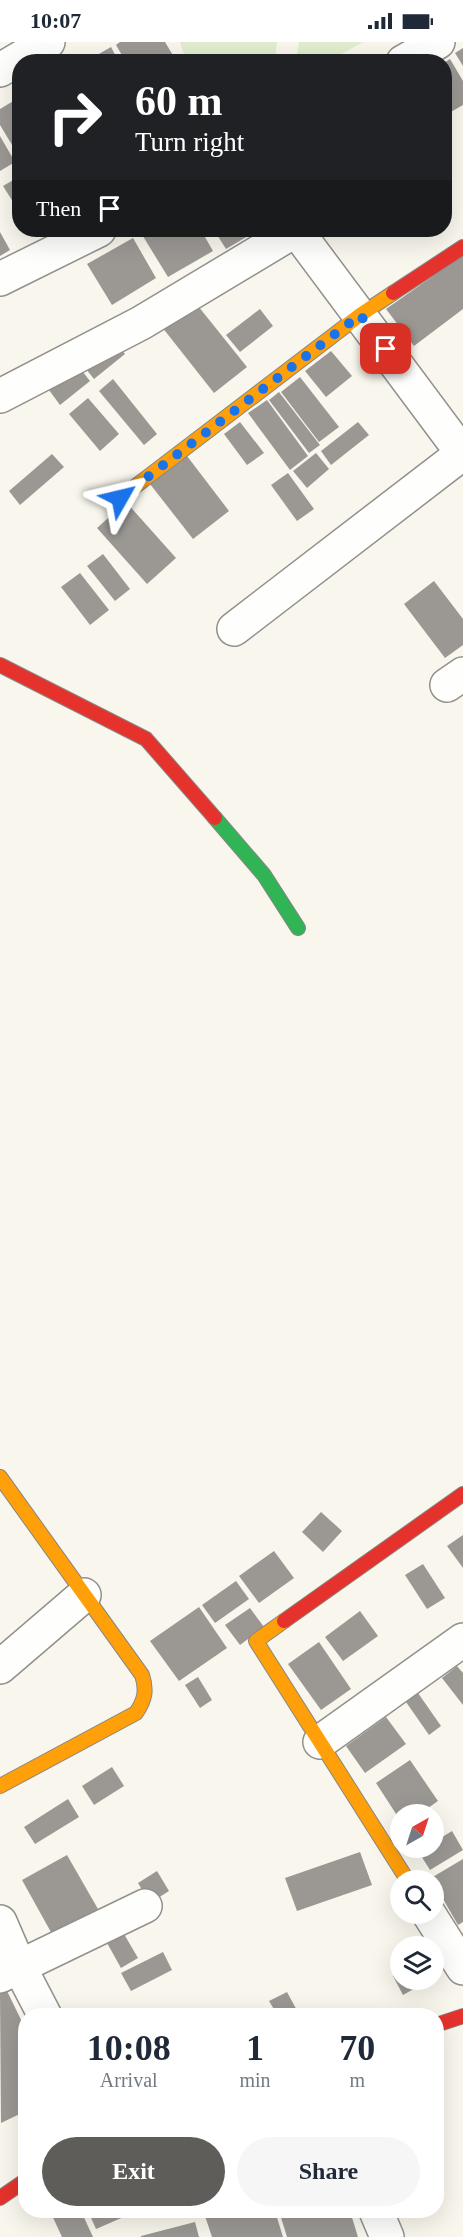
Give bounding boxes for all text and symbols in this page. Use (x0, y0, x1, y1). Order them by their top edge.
text: 10:07 (30, 8, 81, 33)
icon: right (36, 78, 114, 156)
text: 60 m (135, 78, 223, 124)
text: Turn right (135, 127, 244, 157)
icon: arrive (93, 192, 126, 225)
text: Then (36, 196, 81, 221)
pin (360, 323, 411, 374)
icon: arrive (369, 332, 402, 365)
position arrow (88, 466, 152, 530)
north arrow (390, 1804, 444, 1858)
map controls (390, 1804, 444, 1990)
button: search (390, 1870, 444, 1924)
button: layers (390, 1936, 444, 1990)
text: 10:08 (87, 2028, 171, 2068)
text: 1 (246, 2028, 264, 2068)
text: 70 (339, 2028, 375, 2068)
text: Arrival (100, 2069, 158, 2091)
text: min (239, 2069, 271, 2091)
text: m (350, 2069, 365, 2091)
button: Exit (42, 2137, 225, 2206)
button: Share (237, 2137, 420, 2206)

